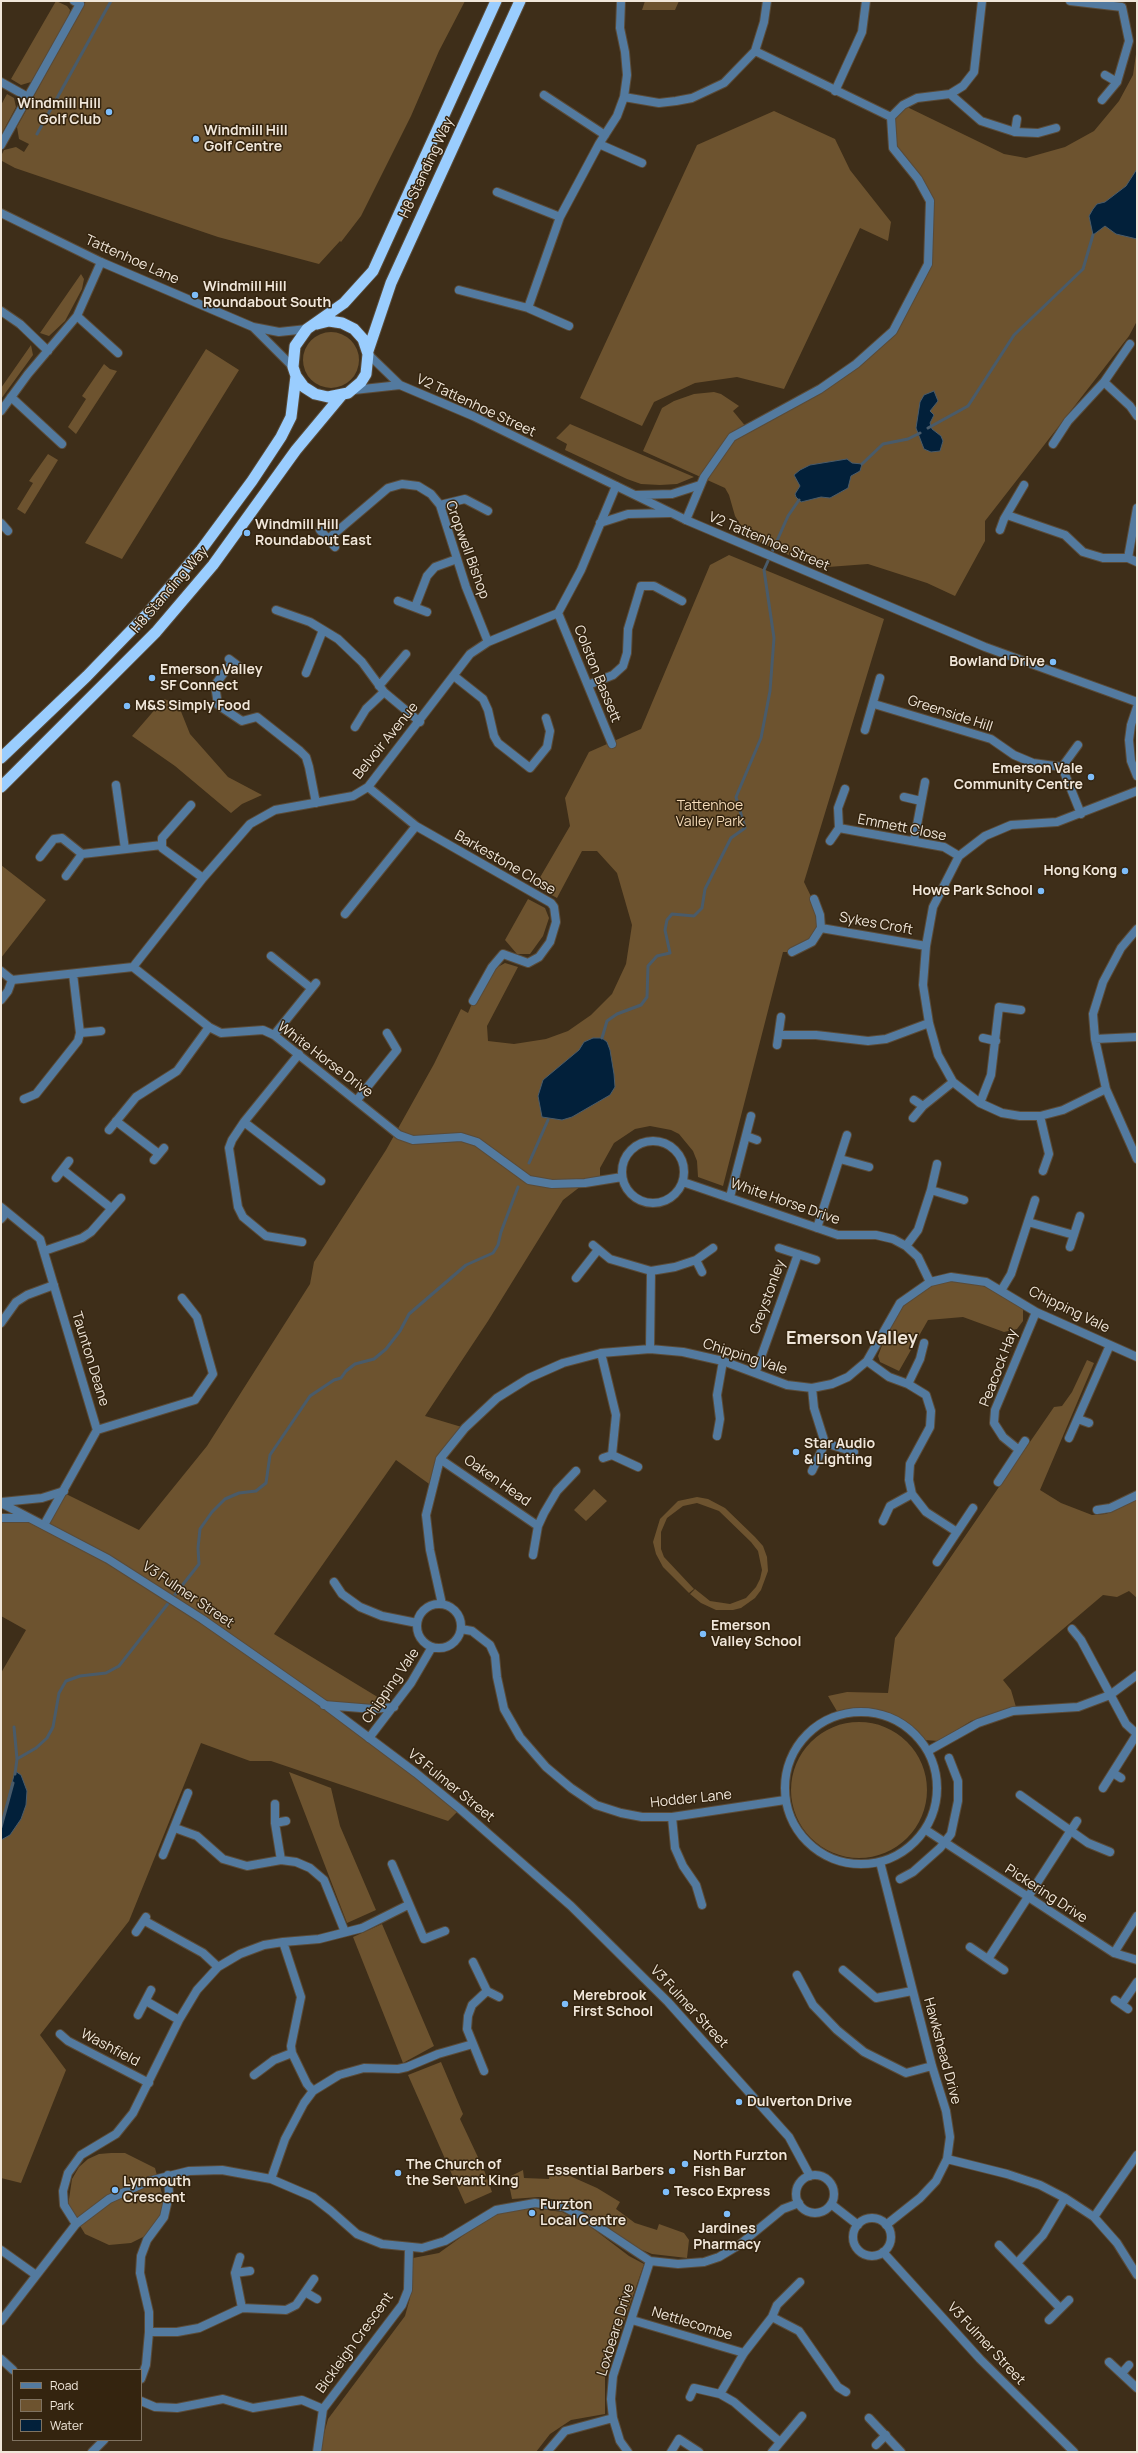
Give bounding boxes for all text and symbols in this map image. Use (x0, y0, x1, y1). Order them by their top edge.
place label: Windmill Hill Golf Club (17, 96, 101, 128)
marker: Windmill Hill Golf Club (104, 107, 114, 117)
street label: H8 Standing Way (396, 115, 458, 221)
place label: Windmill Hill Golf Centre (204, 123, 288, 156)
marker: Windmill Hill Golf Centre (191, 134, 201, 144)
street label: Tattenhoe Lane (83, 232, 181, 288)
place label: Windmill Hill Roundabout South (203, 279, 331, 312)
marker: Windmill Hill Roundabout South (190, 290, 200, 300)
street label: V2 Tattenhoe Street (414, 371, 538, 441)
street label: Cropwell Bishop (441, 499, 493, 601)
street label: V2 Tattenhoe Street (706, 509, 832, 575)
place label: Windmill Hill Roundabout East (255, 517, 372, 550)
marker: Windmill Hill Roundabout East (242, 528, 252, 538)
street label: H8 Standing Way (128, 543, 212, 637)
street label: Colston Bassett (570, 623, 624, 725)
place label: Bowland Drive (949, 654, 1045, 670)
marker: Bowland Drive (1048, 657, 1058, 667)
place label: Emerson Valley SF Connect (160, 662, 263, 694)
marker: Emerson Valley SF Connect (147, 673, 157, 683)
street label: Greenside Hill (905, 692, 995, 736)
place label: M&S Simply Food (135, 698, 250, 714)
street label: Belvoir Avenue (350, 699, 422, 783)
marker: M&S Simply Food (122, 701, 132, 711)
place label: Emerson Vale Community Centre (954, 761, 1083, 794)
marker: Emerson Vale Community Centre (1086, 772, 1096, 782)
park label: Tattenhoe Valley Park (676, 798, 744, 830)
street label: Emmett Close (856, 811, 948, 845)
street label: Barkestone Close (452, 827, 558, 899)
place label: Hong Kong (1044, 863, 1117, 879)
marker: Hong Kong (1120, 866, 1130, 876)
place label: Howe Park School (912, 883, 1033, 899)
marker: Howe Park School (1036, 886, 1046, 896)
street label: Sykes Croft (838, 909, 914, 939)
street label: White Horse Drive (274, 1019, 376, 1101)
street label: White Horse Drive (728, 1175, 842, 1229)
street label: Greystonley (747, 1257, 789, 1337)
street label: Chipping Vale (1026, 1283, 1112, 1337)
street label: Taunton Deane (68, 1310, 112, 1408)
street label: Peacock Hay (976, 1327, 1022, 1409)
district label: Emerson Valley (786, 1328, 918, 1350)
street label: Chipping Vale (701, 1335, 789, 1379)
place label: Star Audio & Lighting (804, 1436, 875, 1468)
marker: Star Audio & Lighting (791, 1447, 801, 1457)
street label: Oaken Head (460, 1452, 534, 1510)
street label: V3 Fulmer Street (139, 1558, 237, 1632)
place label: Emerson Valley School (711, 1618, 801, 1650)
marker: Emerson Valley School (698, 1629, 708, 1639)
street label: Chipping Vale (359, 1645, 423, 1727)
street label: V3 Fulmer Street (404, 1746, 498, 1826)
street label: Hodder Lane (649, 1786, 733, 1812)
street label: Pickering Drive (1002, 1861, 1090, 1927)
street label: V3 Fulmer Street (647, 1962, 731, 2052)
place label: Merebrook First School (573, 1988, 653, 2020)
street label: Hawkshead Drive (920, 1996, 964, 2106)
marker: Merebrook First School (560, 1999, 570, 2009)
street label: Washfield (78, 2026, 142, 2070)
place label: Dulverton Drive (747, 2094, 852, 2110)
marker: Dulverton Drive (734, 2097, 744, 2107)
place label: North Furzton Fish Bar (693, 2148, 787, 2180)
place label: The Church of the Servant King (406, 2157, 519, 2190)
marker: North Furzton Fish Bar (680, 2159, 690, 2169)
place label: Essential Barbers (546, 2163, 664, 2179)
marker: Essential Barbers (667, 2166, 677, 2176)
marker: The Church of the Servant King (393, 2168, 403, 2178)
place label: Lynmouth Crescent (123, 2174, 191, 2206)
place label: Tesco Express (674, 2184, 770, 2200)
marker: Lynmouth Crescent (110, 2185, 120, 2195)
marker: Tesco Express (661, 2187, 671, 2197)
place label: Furzton Local Centre (540, 2197, 626, 2230)
marker: Furzton Local Centre (527, 2208, 537, 2218)
marker: Jardines Pharmacy (722, 2209, 732, 2219)
place label: Jardines Pharmacy (693, 2221, 761, 2254)
street label: Loxbeare Drive (594, 2282, 638, 2378)
street label: Bickleigh Crescent (313, 2289, 397, 2397)
street label: V3 Fulmer Street (944, 2299, 1028, 2389)
street label: Nettlecombe (649, 2304, 735, 2344)
legend (12, 2369, 142, 2441)
text: Road (50, 2377, 78, 2394)
text: Park (50, 2397, 74, 2414)
text: Water (50, 2417, 83, 2434)

